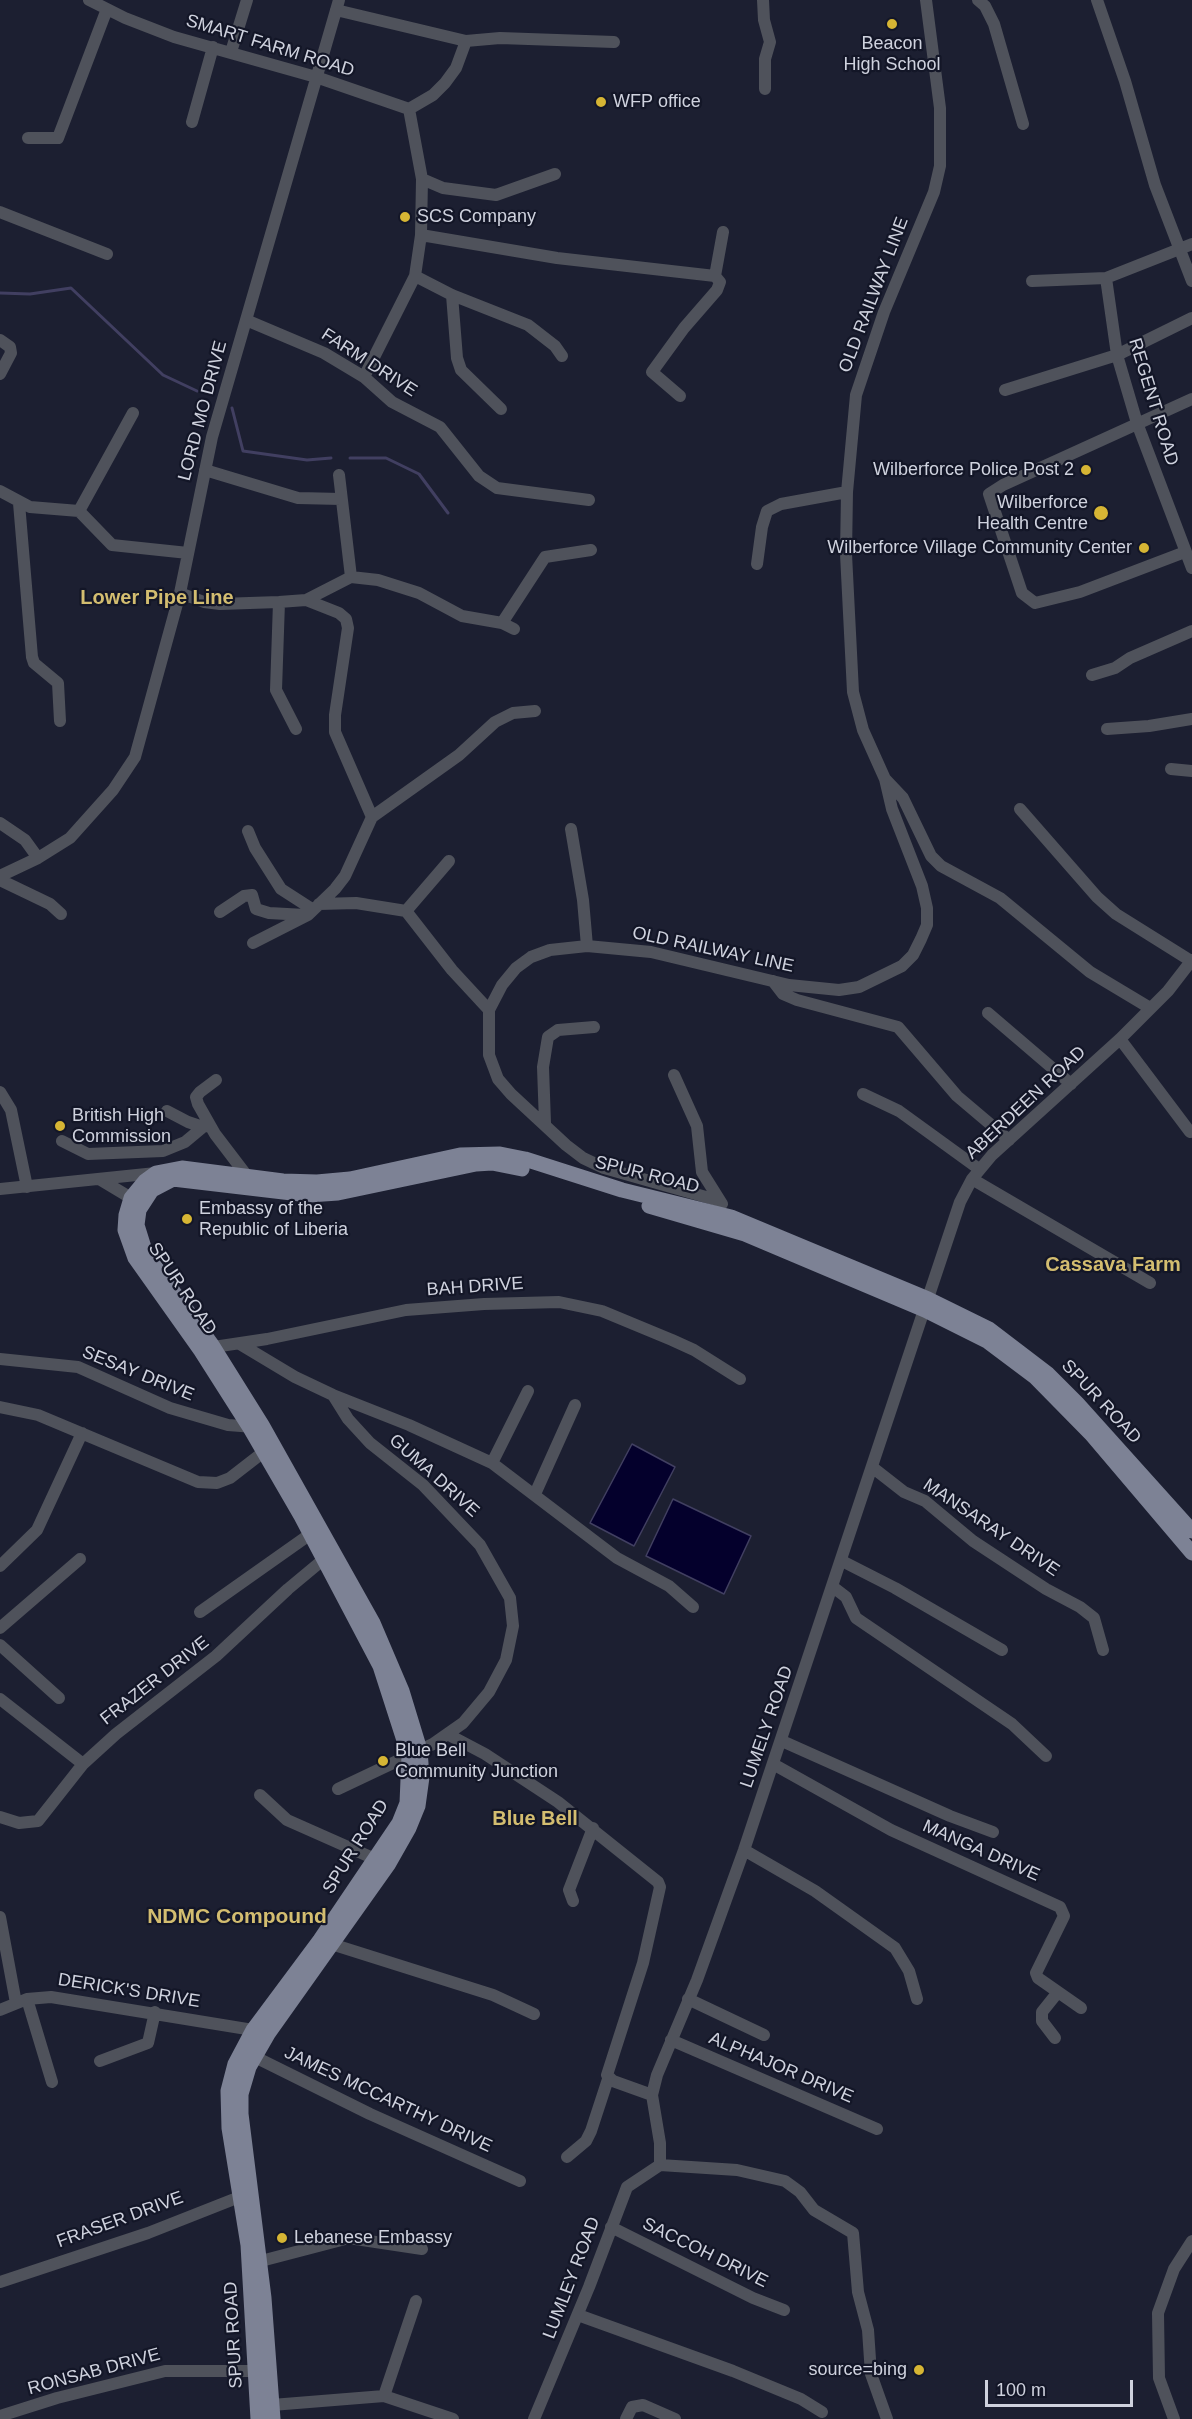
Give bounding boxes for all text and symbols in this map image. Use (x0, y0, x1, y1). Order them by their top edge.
street label: SMART FARM ROAD (183, 10, 357, 82)
marker: Beacon High School (885, 17, 899, 31)
place label: Beacon High School (843, 33, 941, 76)
place label: WFP office (613, 91, 701, 113)
marker: WFP office (594, 95, 608, 109)
place label: SCS Company (417, 206, 536, 228)
marker: SCS Company (398, 210, 412, 224)
street label: OLD RAILWAY LINE (834, 214, 914, 376)
street label: FARM DRIVE (317, 324, 421, 402)
street label: REGENT ROAD (1123, 336, 1183, 468)
street label: LORD MO DRIVE (174, 339, 232, 483)
place label: Wilberforce Police Post 2 (873, 459, 1074, 481)
marker: Wilberforce Police Post 2 (1079, 463, 1093, 477)
place label: Wilberforce Health Centre (977, 492, 1088, 534)
marker: Wilberforce Health Centre (1092, 504, 1110, 522)
place label: Wilberforce Village Community Center (827, 537, 1132, 559)
marker: Wilberforce Village Community Center (1137, 541, 1151, 555)
district label: Lower Pipe Line (80, 586, 234, 610)
street label: OLD RAILWAY LINE (630, 922, 796, 978)
street label: ABERDEEN ROAD (962, 1042, 1090, 1164)
place label: British High Commission (72, 1105, 171, 1148)
marker: British High Commission (53, 1119, 67, 1133)
street label: SPUR ROAD (592, 1152, 702, 1198)
place label: Embassy of the Republic of Liberia (199, 1198, 348, 1240)
marker: Embassy of the Republic of Liberia (180, 1212, 194, 1226)
street label: SPUR ROAD (143, 1239, 221, 1339)
district label: Cassava Farm (1045, 1253, 1181, 1277)
street label: BAH DRIVE (426, 1273, 524, 1301)
street label: SESAY DRIVE (79, 1342, 197, 1406)
street label: SPUR ROAD (1057, 1356, 1145, 1448)
street label: GUMA DRIVE (384, 1430, 484, 1522)
street label: MANSARAY DRIVE (919, 1474, 1063, 1582)
street label: FRAZER DRIVE (96, 1632, 214, 1730)
street label: LUMELY ROAD (736, 1663, 798, 1791)
place label: Blue Bell Community Junction (395, 1740, 558, 1782)
marker: Blue Bell Community Junction (376, 1754, 390, 1768)
street label: SPUR ROAD (318, 1796, 394, 1898)
district label: Blue Bell (492, 1807, 578, 1831)
street label: MANGA DRIVE (919, 1816, 1043, 1886)
district label: NDMC Compound (147, 1904, 327, 1930)
street label: DERICK'S DRIVE (56, 1969, 202, 2013)
street label: ALPHAJOR DRIVE (705, 2028, 857, 2108)
street label: JAMES MCCARTHY DRIVE (281, 2042, 495, 2158)
street label: FRASER DRIVE (54, 2187, 186, 2253)
street label: SACCOH DRIVE (639, 2213, 771, 2293)
street label: LUMLEY ROAD (539, 2214, 605, 2342)
place label: Lebanese Embassy (294, 2227, 452, 2249)
marker: Lebanese Embassy (275, 2231, 289, 2245)
street label: SPUR ROAD (220, 2281, 248, 2389)
street label: RONSAB DRIVE (26, 2344, 162, 2400)
place label: source=bing (808, 2359, 907, 2381)
marker: source=bing (912, 2363, 926, 2377)
scale bar (988, 2368, 1136, 2406)
text: 100 m (996, 2380, 1046, 2400)

